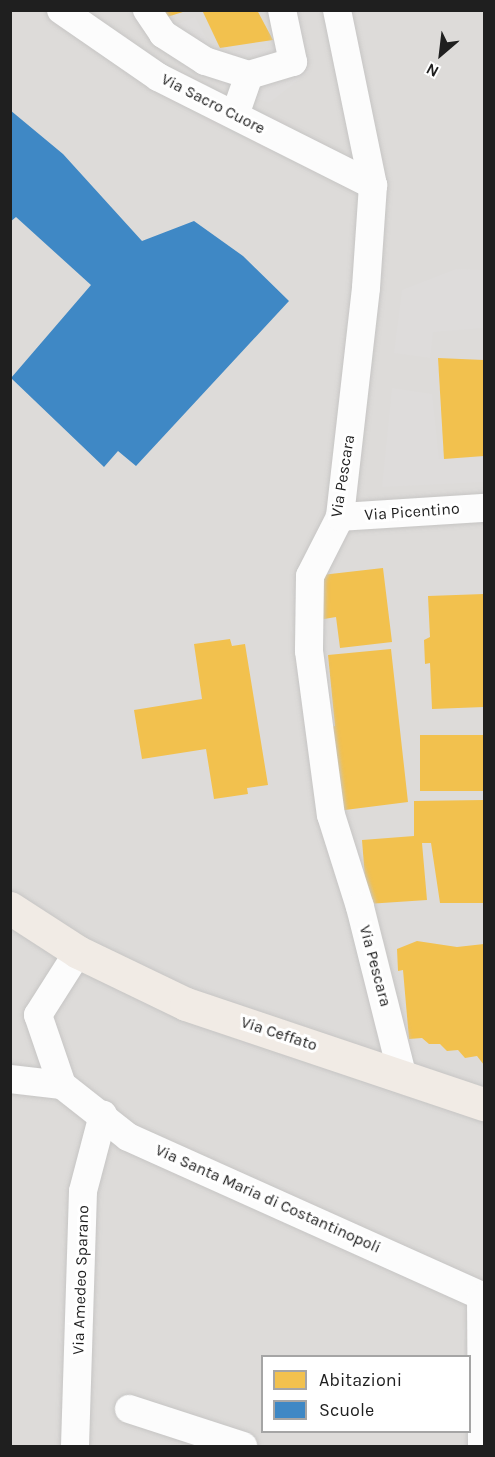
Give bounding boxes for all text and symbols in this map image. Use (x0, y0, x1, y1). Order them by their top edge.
north arrow (411, 24, 471, 84)
text: N (423, 59, 442, 81)
street label: Via Sacro Cuore (158, 70, 268, 138)
street label: Via Pescara (327, 433, 359, 519)
street label: Via Picentino (364, 499, 460, 525)
street label: Via Pescara (355, 923, 395, 1009)
street label: Via Ceffato (239, 1013, 319, 1055)
street label: Via Santa Maria di Costantinopoli (152, 1140, 384, 1258)
street label: Via Amedeo Sparano (69, 1205, 93, 1355)
legend (261, 1355, 471, 1433)
text: Abitazioni (319, 1369, 402, 1391)
text: Scuole (319, 1399, 374, 1421)

